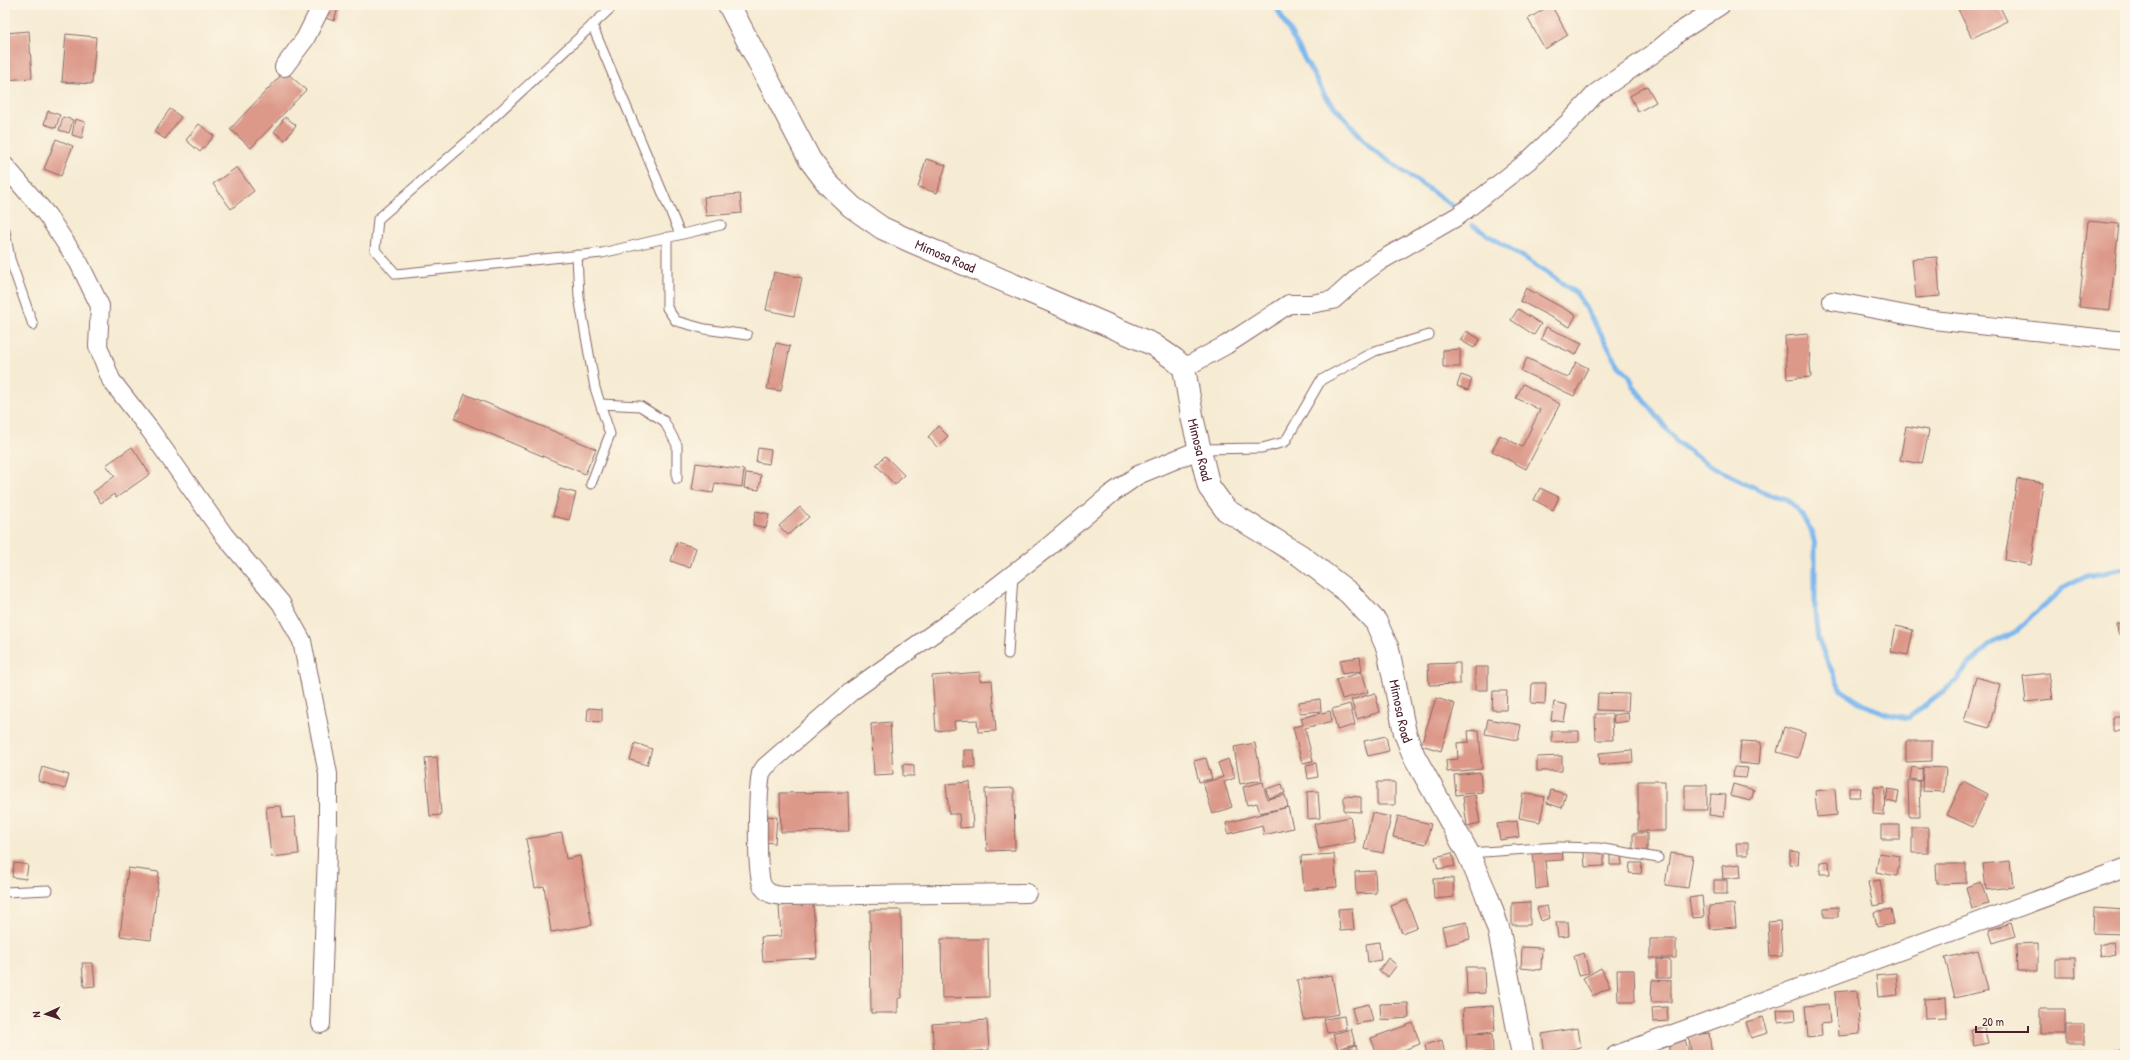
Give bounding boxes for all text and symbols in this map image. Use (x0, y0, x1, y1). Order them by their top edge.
street label: Mimosa Road (912, 234, 979, 277)
street label: Mimosa Road (1184, 416, 1217, 483)
street label: Mimosa Road (1385, 678, 1418, 746)
north arrow (26, 994, 66, 1034)
scale bar (1976, 1008, 2028, 1034)
text: N (29, 1011, 43, 1018)
text: 20 m (1982, 1013, 2004, 1030)

